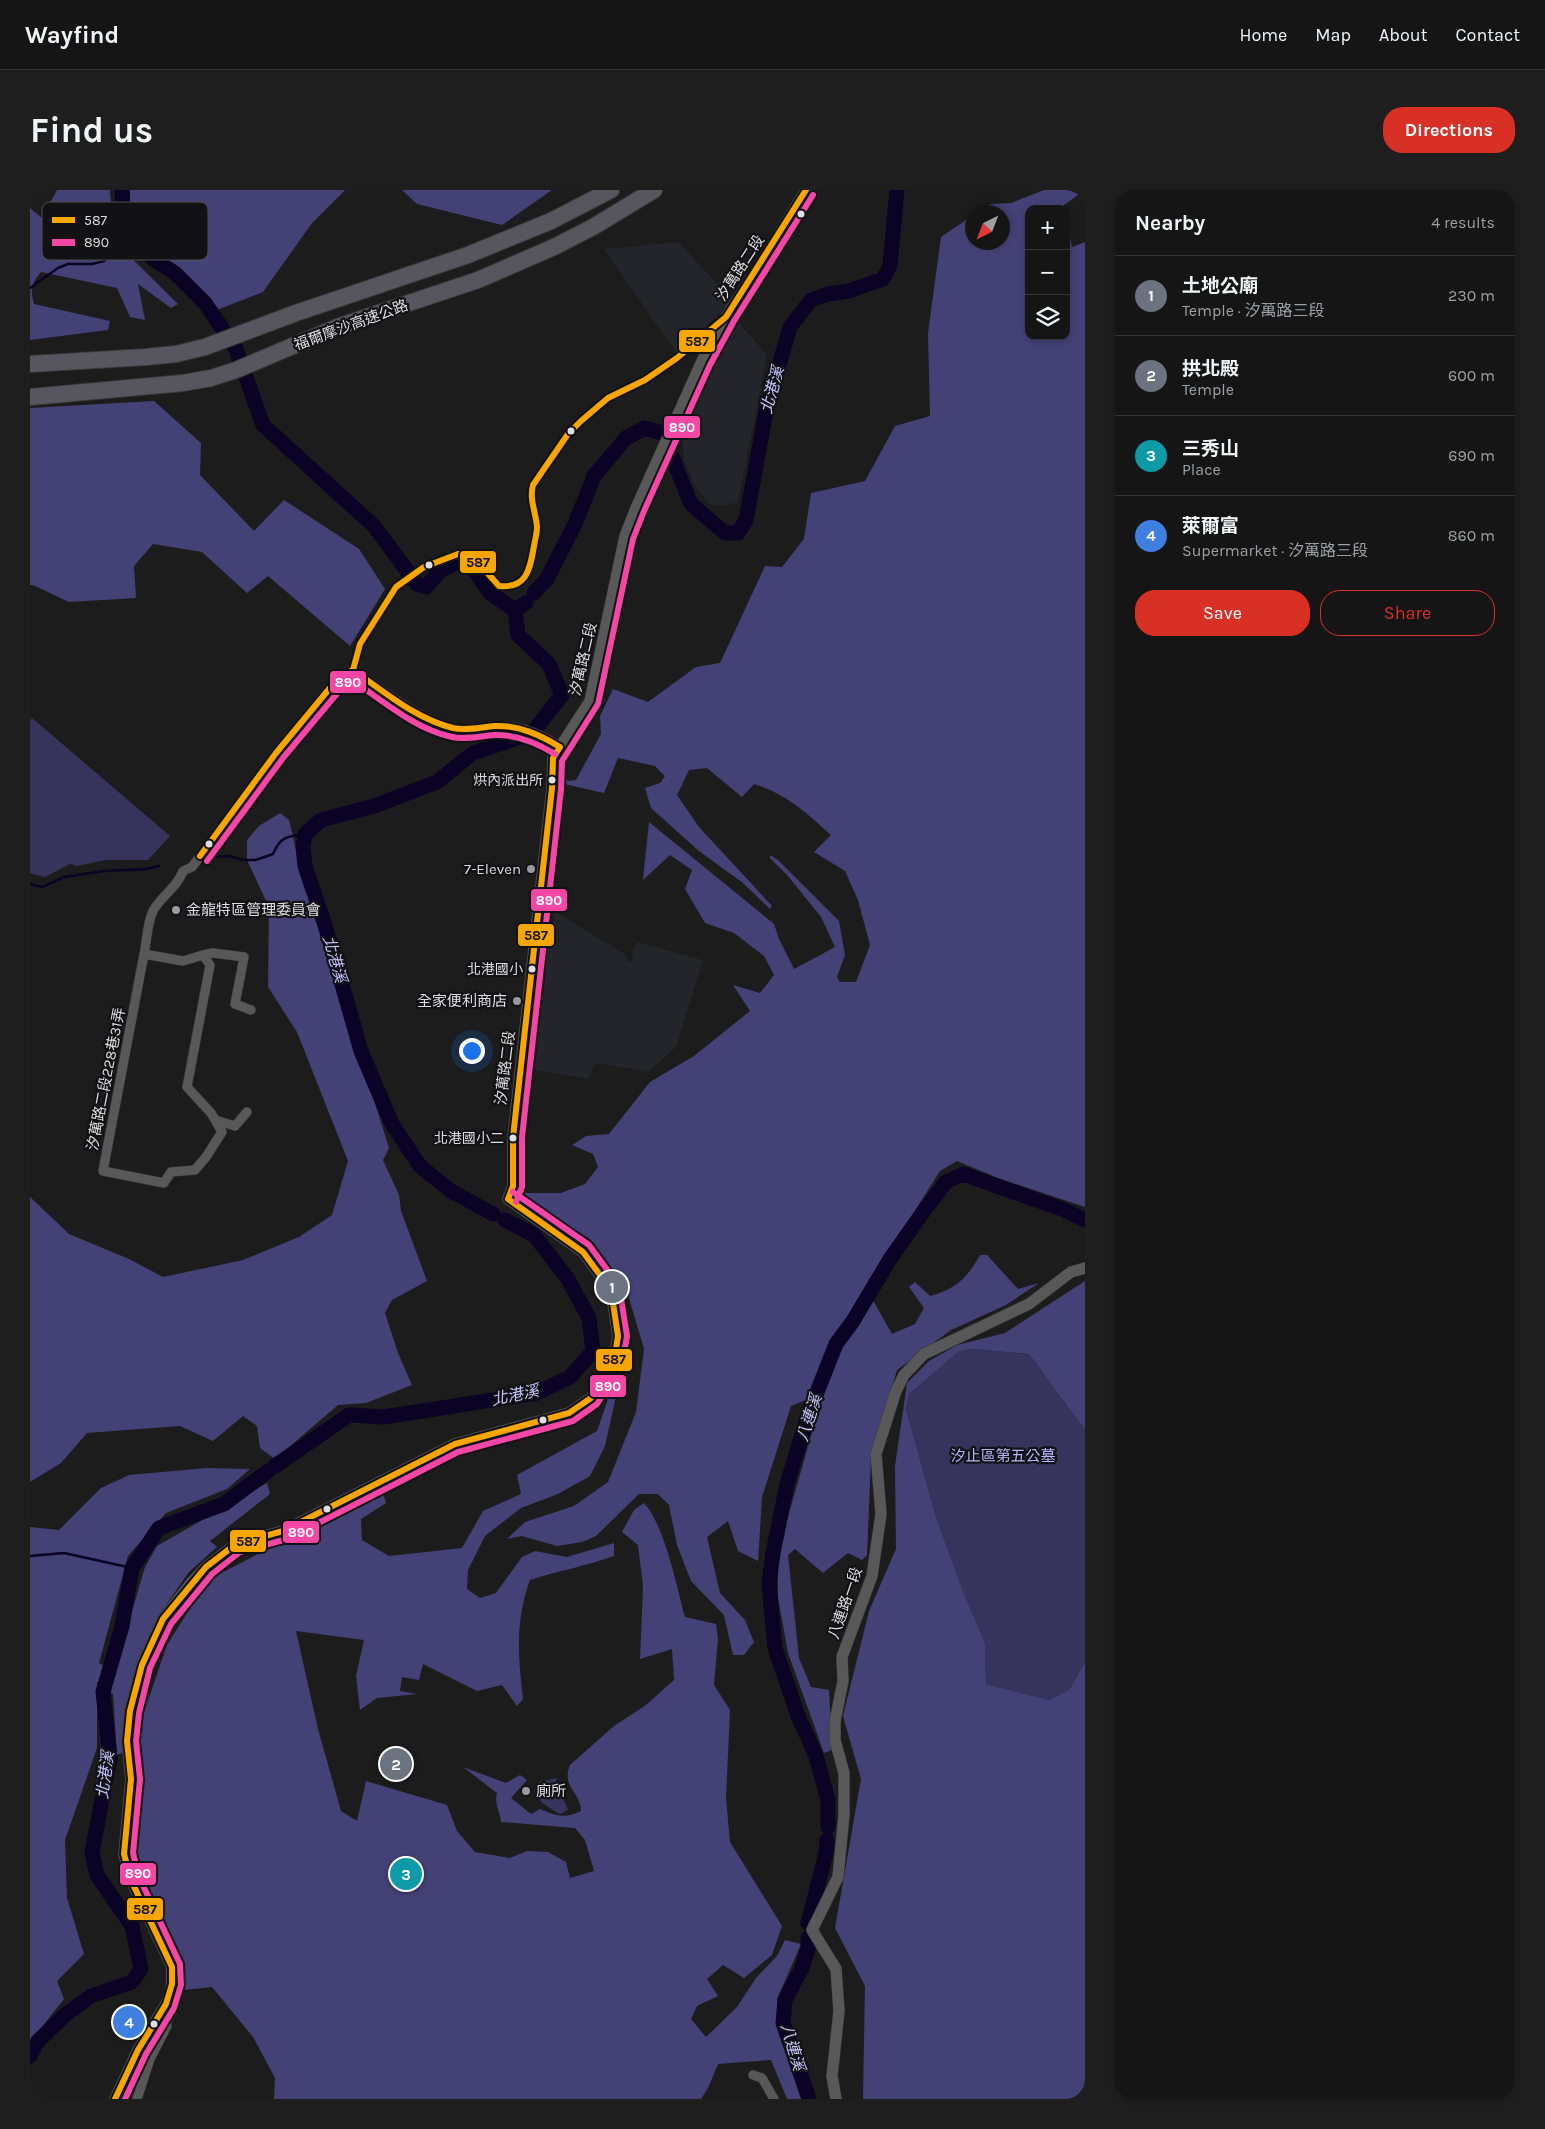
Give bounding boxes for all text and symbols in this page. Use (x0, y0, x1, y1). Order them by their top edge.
text: Wayfind (25, 21, 119, 49)
text: Home (1239, 24, 1287, 46)
text: Map (1315, 24, 1351, 46)
text: About (1379, 24, 1428, 46)
text: Contact (1456, 24, 1520, 46)
button: Directions (1383, 107, 1515, 153)
text: Find us (30, 110, 153, 151)
legend (42, 202, 208, 260)
north arrow (965, 205, 1010, 250)
map controls (1025, 205, 1070, 340)
button: + (1025, 205, 1070, 250)
unlabelled marker (796, 209, 806, 219)
text: Nearby (1135, 211, 1205, 235)
text: 587 (84, 212, 108, 229)
text: 4 results (1431, 213, 1495, 232)
street label: 汐萬路二段 (712, 232, 768, 304)
text: 890 (84, 234, 109, 251)
button: − (1025, 250, 1070, 295)
text: 土地公廟 (1182, 275, 1258, 297)
text: 1 (1148, 286, 1154, 305)
text: 230 m (1448, 286, 1495, 305)
button: layers (1025, 295, 1070, 340)
street label: 福爾摩沙高速公路 (292, 296, 410, 354)
text: Temple · 汐萬路三段 (1182, 301, 1325, 320)
line badge: 587 (678, 329, 716, 353)
text: 587 (685, 333, 709, 350)
text: 拱北殿 (1182, 358, 1239, 380)
water label: 北港溪 (757, 362, 788, 416)
text: 2 (1146, 366, 1156, 385)
text: 600 m (1448, 366, 1495, 385)
text: Temple (1182, 380, 1234, 399)
line badge: 890 (663, 415, 701, 439)
text: 890 (669, 419, 695, 436)
unlabelled marker (566, 426, 576, 436)
text: 三秀山 (1182, 438, 1239, 460)
text: 3 (1146, 446, 1156, 465)
text: 690 m (1448, 446, 1495, 465)
text: Place (1182, 460, 1221, 479)
text: 萊爾富 (1182, 515, 1239, 537)
text: 4 (1146, 526, 1156, 545)
text: 860 m (1448, 526, 1495, 545)
text: Supermarket · 汐萬路三段 (1182, 541, 1368, 560)
line badge: 587 (459, 550, 497, 574)
text: 587 (466, 554, 490, 571)
unlabelled marker (424, 560, 434, 570)
button: Save (1135, 590, 1310, 636)
button: Share (1320, 590, 1495, 636)
street label: 汐萬路二段 (566, 620, 600, 698)
line badge: 890 (329, 670, 367, 694)
text: 890 (335, 674, 361, 691)
place label: 烘內派出所 (473, 772, 543, 789)
marker: 烘內派出所 (547, 775, 557, 785)
unlabelled marker (204, 839, 214, 849)
place label: 7-Eleven (464, 860, 521, 878)
marker: 7-Eleven (525, 863, 537, 875)
line badge: 890 (530, 888, 568, 912)
text: 890 (536, 892, 562, 909)
place label: 金龍特區管理委員會 (186, 901, 321, 919)
marker: 金龍特區管理委員會 (170, 904, 182, 916)
line badge: 587 (517, 923, 555, 947)
text: 587 (524, 927, 548, 944)
water label: 北港溪 (319, 933, 351, 987)
place label: 北港國小 (467, 961, 523, 978)
marker: 北港國小 (527, 964, 537, 974)
place label: 全家便利商店 (417, 992, 507, 1010)
marker: 全家便利商店 (511, 995, 523, 1007)
street label: 汐萬路二段228巷31弄 (83, 1006, 129, 1152)
street label: 汐萬路二段 (491, 1030, 519, 1106)
your location (459, 1038, 485, 1064)
place label: 北港國小二 (434, 1130, 504, 1147)
marker: 北港國小二 (508, 1133, 518, 1143)
pin: 1 (596, 1268, 628, 1306)
line badge: 587 (595, 1348, 633, 1372)
text: 587 (602, 1351, 626, 1368)
line badge: 890 (589, 1374, 627, 1398)
text: 890 (595, 1378, 621, 1395)
water label: 北港溪 (490, 1380, 542, 1409)
water label: 八連溪 (793, 1390, 826, 1444)
unlabelled marker (538, 1415, 548, 1425)
park label: 汐止區第五公墓 (950, 1447, 1056, 1465)
unlabelled marker (322, 1504, 332, 1514)
line badge: 890 (282, 1520, 320, 1544)
text: 890 (288, 1524, 314, 1541)
line badge: 587 (229, 1529, 267, 1553)
text: 587 (236, 1533, 260, 1550)
street label: 八連路一段 (824, 1565, 866, 1641)
pin: 2 (380, 1745, 412, 1783)
water label: 北港溪 (93, 1748, 118, 1800)
place label: 廁所 (536, 1782, 566, 1800)
marker: 廁所 (520, 1785, 532, 1797)
pin: 3 (390, 1855, 422, 1893)
line badge: 890 (119, 1862, 157, 1886)
text: 890 (125, 1865, 151, 1882)
line badge: 587 (126, 1897, 164, 1921)
text: 587 (133, 1901, 157, 1918)
pin: 4 (113, 2003, 145, 2041)
unlabelled marker (149, 2019, 159, 2029)
water label: 八連溪 (777, 2021, 809, 2075)

